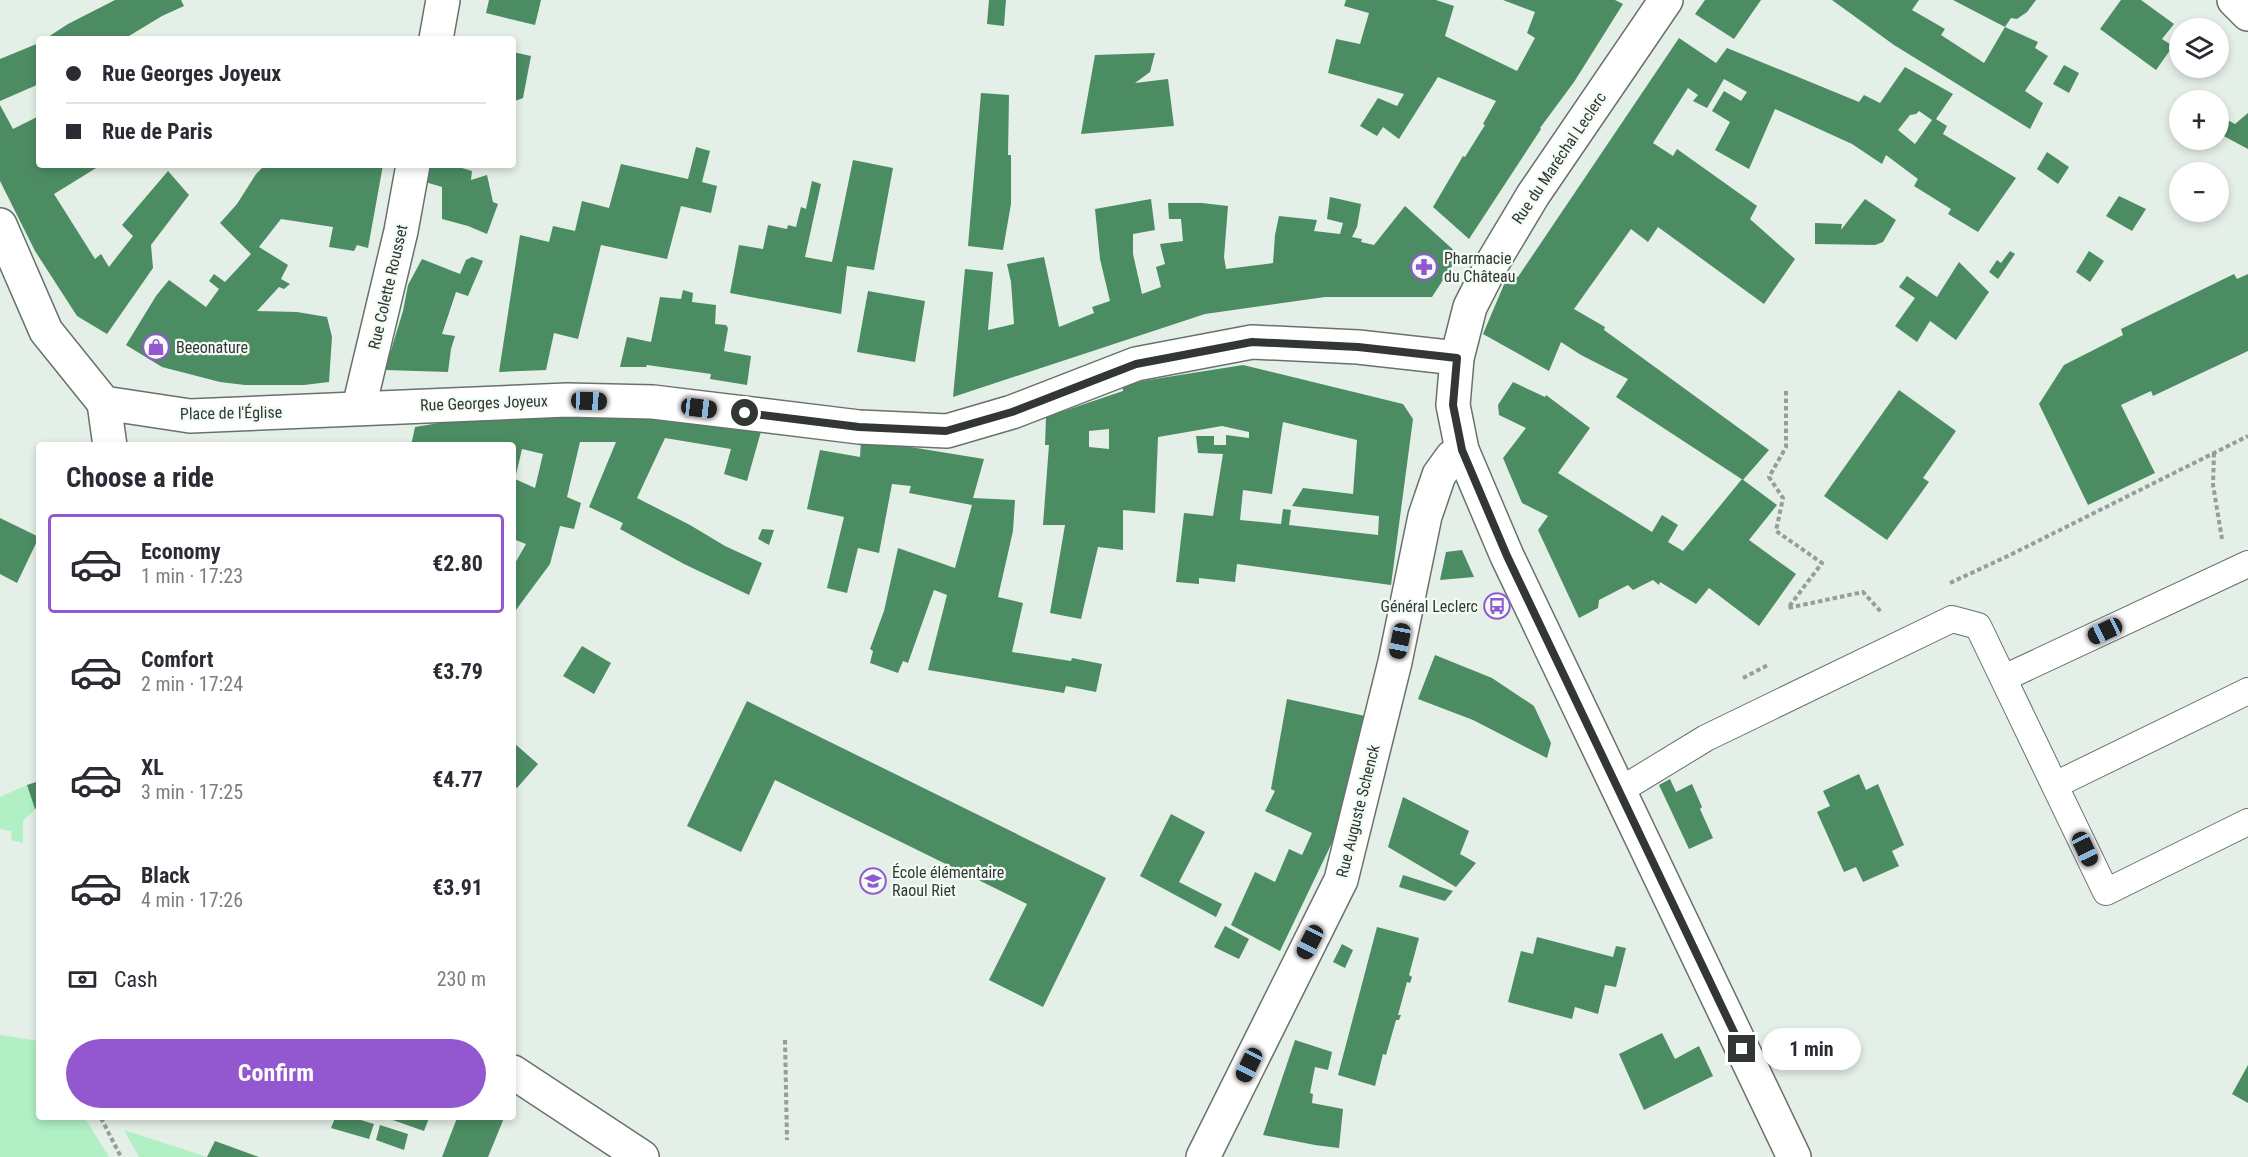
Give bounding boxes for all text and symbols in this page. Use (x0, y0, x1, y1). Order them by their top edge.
map controls (2169, 18, 2229, 222)
button: layers (2169, 18, 2229, 78)
text: Rue Georges Joyeux (102, 61, 281, 86)
street label: Rue du Maréchal Leclerc (1508, 89, 1610, 227)
button: + (2169, 90, 2229, 150)
text: Rue de Paris (102, 119, 213, 144)
button: − (2169, 162, 2229, 222)
street label: Rue Colette Rousset (364, 223, 412, 351)
place label: Pharmacie du Château (1444, 249, 1515, 286)
pharmacy icon: Pharmacie du Château (1409, 252, 1439, 282)
shop icon: Beeonature (141, 332, 171, 362)
place label: Beeonature (176, 338, 248, 357)
street label: Rue Georges Joyeux (420, 391, 548, 415)
car (571, 391, 607, 411)
car (680, 397, 718, 419)
route start (731, 399, 758, 426)
street label: Place de l'Église (180, 403, 282, 423)
text: Choose a ride (66, 462, 214, 494)
icon: car (69, 537, 123, 591)
text: Economy (141, 539, 221, 564)
text: €2.80 (432, 551, 483, 576)
text: 1 min · 17:23 (141, 564, 243, 588)
bus stop icon: Général Leclerc (1482, 591, 1512, 621)
place label: Général Leclerc (1380, 597, 1478, 616)
car (2085, 615, 2125, 647)
car (1388, 622, 1412, 660)
icon: car (69, 645, 123, 699)
text: Comfort (141, 647, 214, 672)
text: €3.79 (432, 659, 483, 684)
text: 2 min · 17:24 (141, 672, 243, 696)
street label: Rue Auguste Schenck (1332, 742, 1384, 879)
icon: car (69, 753, 123, 807)
text: XL (141, 755, 164, 780)
text: €4.77 (432, 767, 483, 792)
text: 3 min · 17:25 (141, 780, 243, 804)
car (2069, 829, 2101, 869)
icon: car (69, 861, 123, 915)
text: Black (141, 863, 190, 888)
place label: École élémentaire Raoul Riet (892, 863, 1004, 900)
school or university icon: École élémentaire Raoul Riet (858, 866, 888, 896)
text: €3.91 (432, 875, 483, 900)
text: 4 min · 17:26 (141, 888, 243, 912)
car (1294, 922, 1326, 962)
icon: cash (66, 963, 99, 996)
text: Cash (114, 967, 158, 992)
text: 230 m (437, 967, 486, 991)
callout: 1 min (1763, 1028, 1862, 1070)
route end (1728, 1035, 1755, 1062)
text: 1 min (1789, 1037, 1834, 1061)
button: Confirm (66, 1039, 486, 1108)
car (1233, 1045, 1265, 1085)

